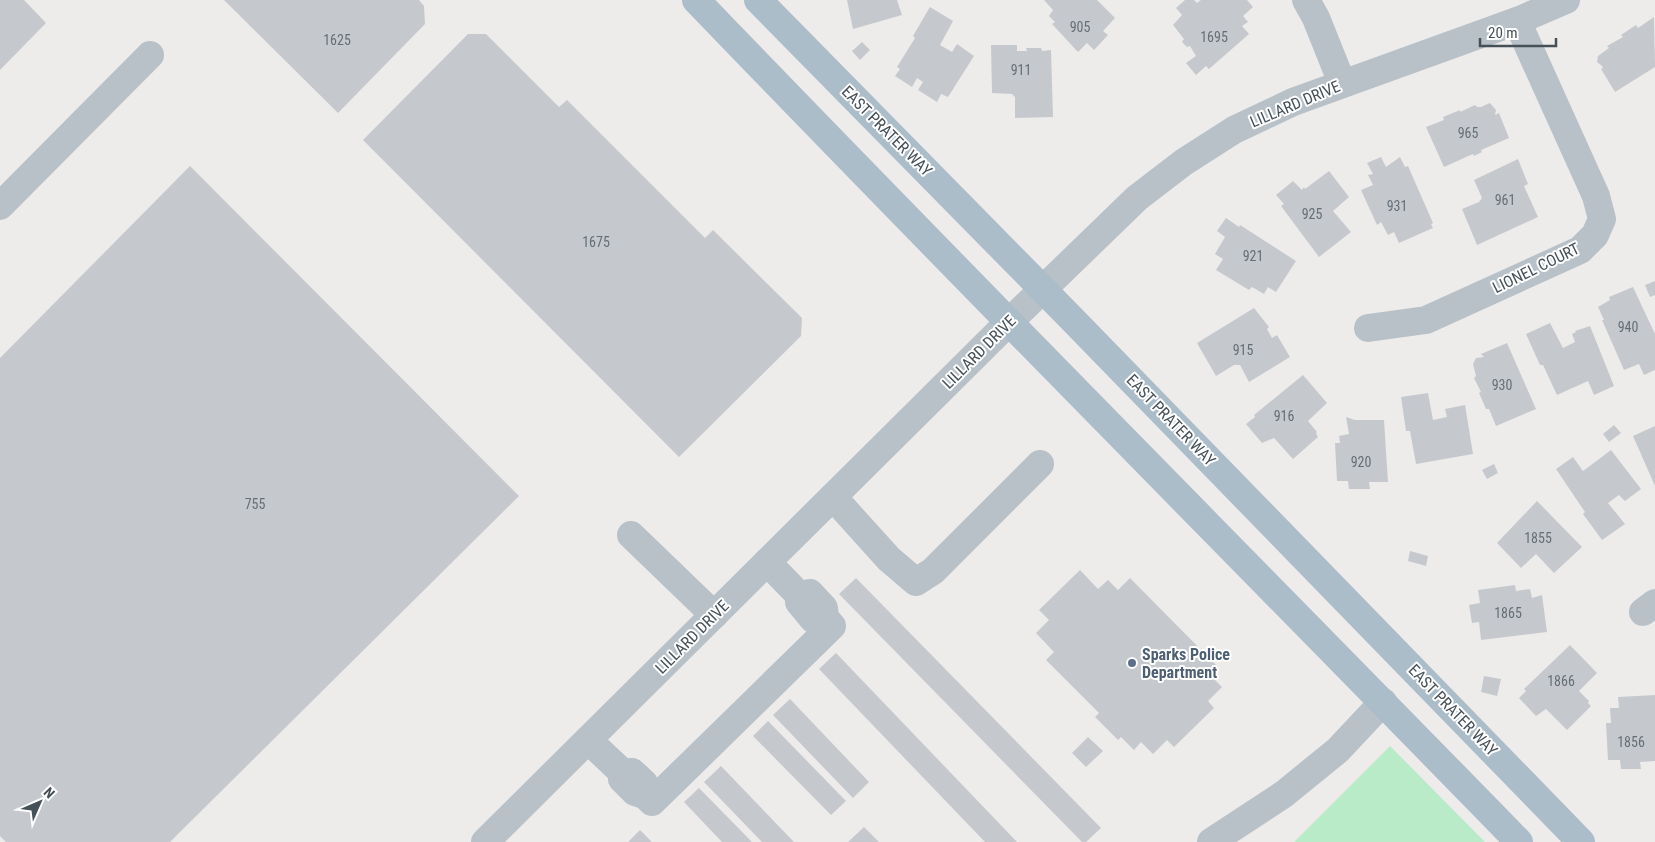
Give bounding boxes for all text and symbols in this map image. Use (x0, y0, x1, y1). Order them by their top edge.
scale bar (1480, 15, 1556, 47)
house number: 905 (1070, 19, 1090, 35)
text: 20 m (1488, 24, 1518, 42)
house number: 1695 (1200, 29, 1228, 45)
house number: 1625 (323, 32, 351, 48)
house number: 911 (1011, 62, 1031, 78)
street label: LILLARD DRIVE (1247, 76, 1343, 132)
street label: EAST PRATER WAY (838, 82, 937, 181)
house number: 965 (1458, 125, 1478, 141)
house number: 961 (1495, 192, 1515, 208)
house number: 931 (1387, 198, 1407, 214)
house number: 925 (1302, 206, 1322, 222)
house number: 1675 (582, 234, 610, 250)
street label: LIONEL COURT (1489, 239, 1583, 297)
house number: 921 (1243, 248, 1263, 264)
street label: LILLARD DRIVE (938, 311, 1020, 393)
house number: 940 (1618, 319, 1638, 335)
house number: 915 (1233, 342, 1253, 358)
street label: EAST PRATER WAY (1123, 370, 1220, 470)
house number: 930 (1492, 377, 1512, 393)
house number: 916 (1274, 408, 1294, 424)
house number: 920 (1351, 454, 1371, 470)
house number: 755 (245, 496, 265, 512)
house number: 1855 (1524, 530, 1552, 546)
street label: LILLARD DRIVE (651, 596, 733, 678)
house number: 1865 (1494, 605, 1522, 621)
place label: Sparks Police Department (1142, 645, 1230, 682)
marker: Sparks Police Department (1126, 657, 1138, 669)
street label: EAST PRATER WAY (1405, 660, 1502, 760)
house number: 1866 (1547, 673, 1575, 689)
house number: 1856 (1617, 734, 1645, 750)
north arrow (15, 777, 65, 827)
text: N (41, 784, 58, 801)

